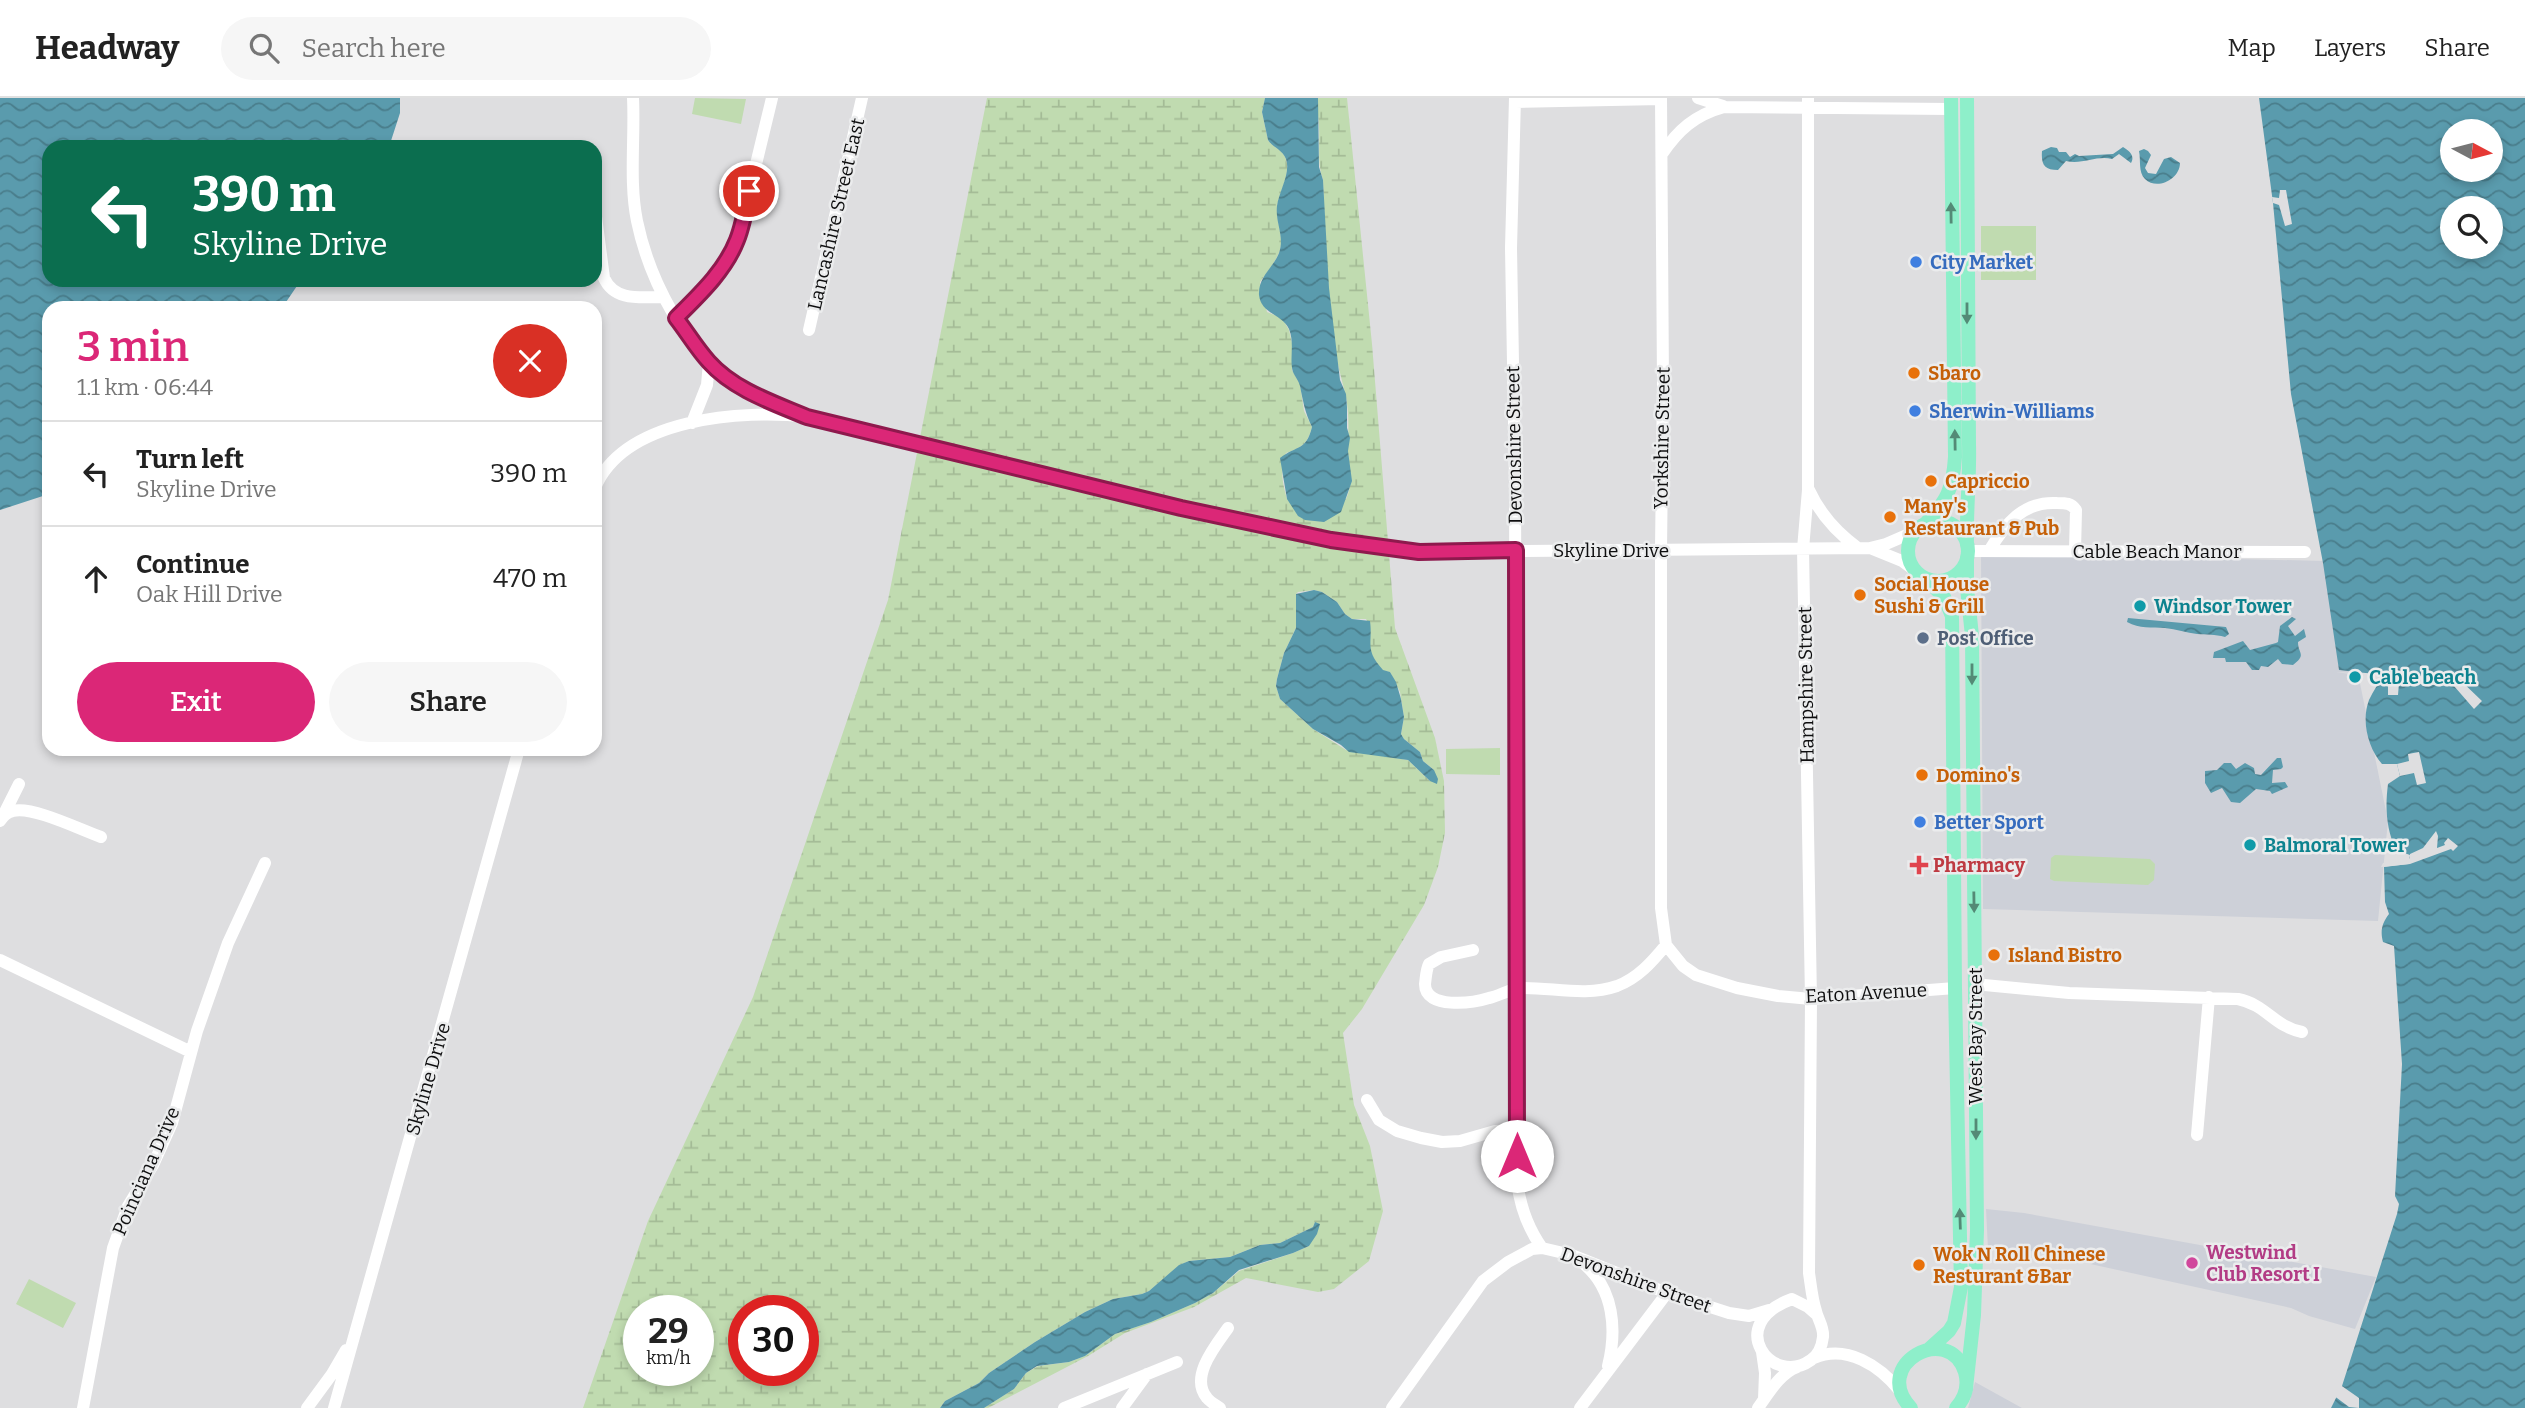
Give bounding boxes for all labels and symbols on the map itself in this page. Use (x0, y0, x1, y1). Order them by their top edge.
street label: Lancashire Street East (803, 116, 869, 312)
north arrow (2440, 119, 2502, 182)
pin (719, 161, 779, 221)
one-way arrow (1945, 201, 1957, 223)
place label: City Market (1930, 251, 2034, 274)
marker: City Market (1908, 254, 1924, 270)
one-way arrow (1961, 302, 1973, 324)
place label: Sbaro (1928, 362, 1981, 385)
street label: Devonshire Street (1501, 365, 1527, 524)
marker: Sbaro (1906, 365, 1922, 381)
street label: Yorkshire Street (1649, 367, 1675, 509)
place label: Sherwin-Williams (1929, 400, 2094, 423)
marker: Sherwin-Williams (1907, 403, 1923, 419)
one-way arrow (1949, 429, 1961, 451)
place label: Capriccio (1945, 470, 2030, 493)
marker: Capriccio (1923, 473, 1939, 489)
place label: Many's Restaurant & Pub (1904, 495, 2059, 540)
marker: Many's Restaurant & Pub (1882, 509, 1898, 525)
street label: Skyline Drive (1553, 539, 1669, 562)
street label: Cable Beach Manor (2072, 540, 2242, 563)
place label: Social House Sushi & Grill (1874, 573, 1989, 618)
marker: Social House Sushi & Grill (1852, 587, 1868, 603)
place label: Windsor Tower (2154, 595, 2292, 618)
marker: Windsor Tower (2132, 598, 2148, 614)
street label: Hampshire Street (1793, 606, 1819, 764)
place label: Post Office (1937, 627, 2034, 650)
marker: Post Office (1915, 630, 1931, 646)
one-way arrow (1966, 664, 1978, 686)
place label: Cable beach (2369, 666, 2476, 689)
marker: Cable beach (2347, 669, 2363, 685)
place label: Domino's (1936, 764, 2020, 787)
marker: Domino's (1914, 767, 1930, 783)
place label: Better Sport (1934, 811, 2045, 834)
marker: Better Sport (1912, 814, 1928, 830)
place label: Balmoral Tower (2264, 834, 2407, 857)
marker: Balmoral Tower (2242, 837, 2258, 853)
place label: Pharmacy (1933, 854, 2025, 877)
marker: Pharmacy (1911, 857, 1927, 873)
one-way arrow (1968, 891, 1980, 913)
place label: Island Bistro (2008, 944, 2122, 967)
marker: Island Bistro (1986, 947, 2002, 963)
street label: West Bay Street (1964, 967, 1987, 1105)
street label: Eaton Avenue (1804, 978, 1928, 1008)
street label: Skyline Drive (401, 1020, 455, 1138)
street label: Poinciana Drive (107, 1103, 185, 1239)
position arrow (1480, 1119, 1554, 1193)
one-way arrow (1970, 1119, 1982, 1141)
one-way arrow (1955, 1208, 1966, 1230)
place label: Westwind Club Resort I (2206, 1241, 2320, 1286)
street label: Devonshire Street (1558, 1242, 1715, 1318)
place label: Wok N Roll Chinese Resturant &Bar (1933, 1243, 2106, 1288)
marker: Westwind Club Resort I (2184, 1255, 2200, 1271)
marker: Wok N Roll Chinese Resturant &Bar (1911, 1257, 1927, 1273)
speed limit sign: 30 (728, 1295, 819, 1386)

